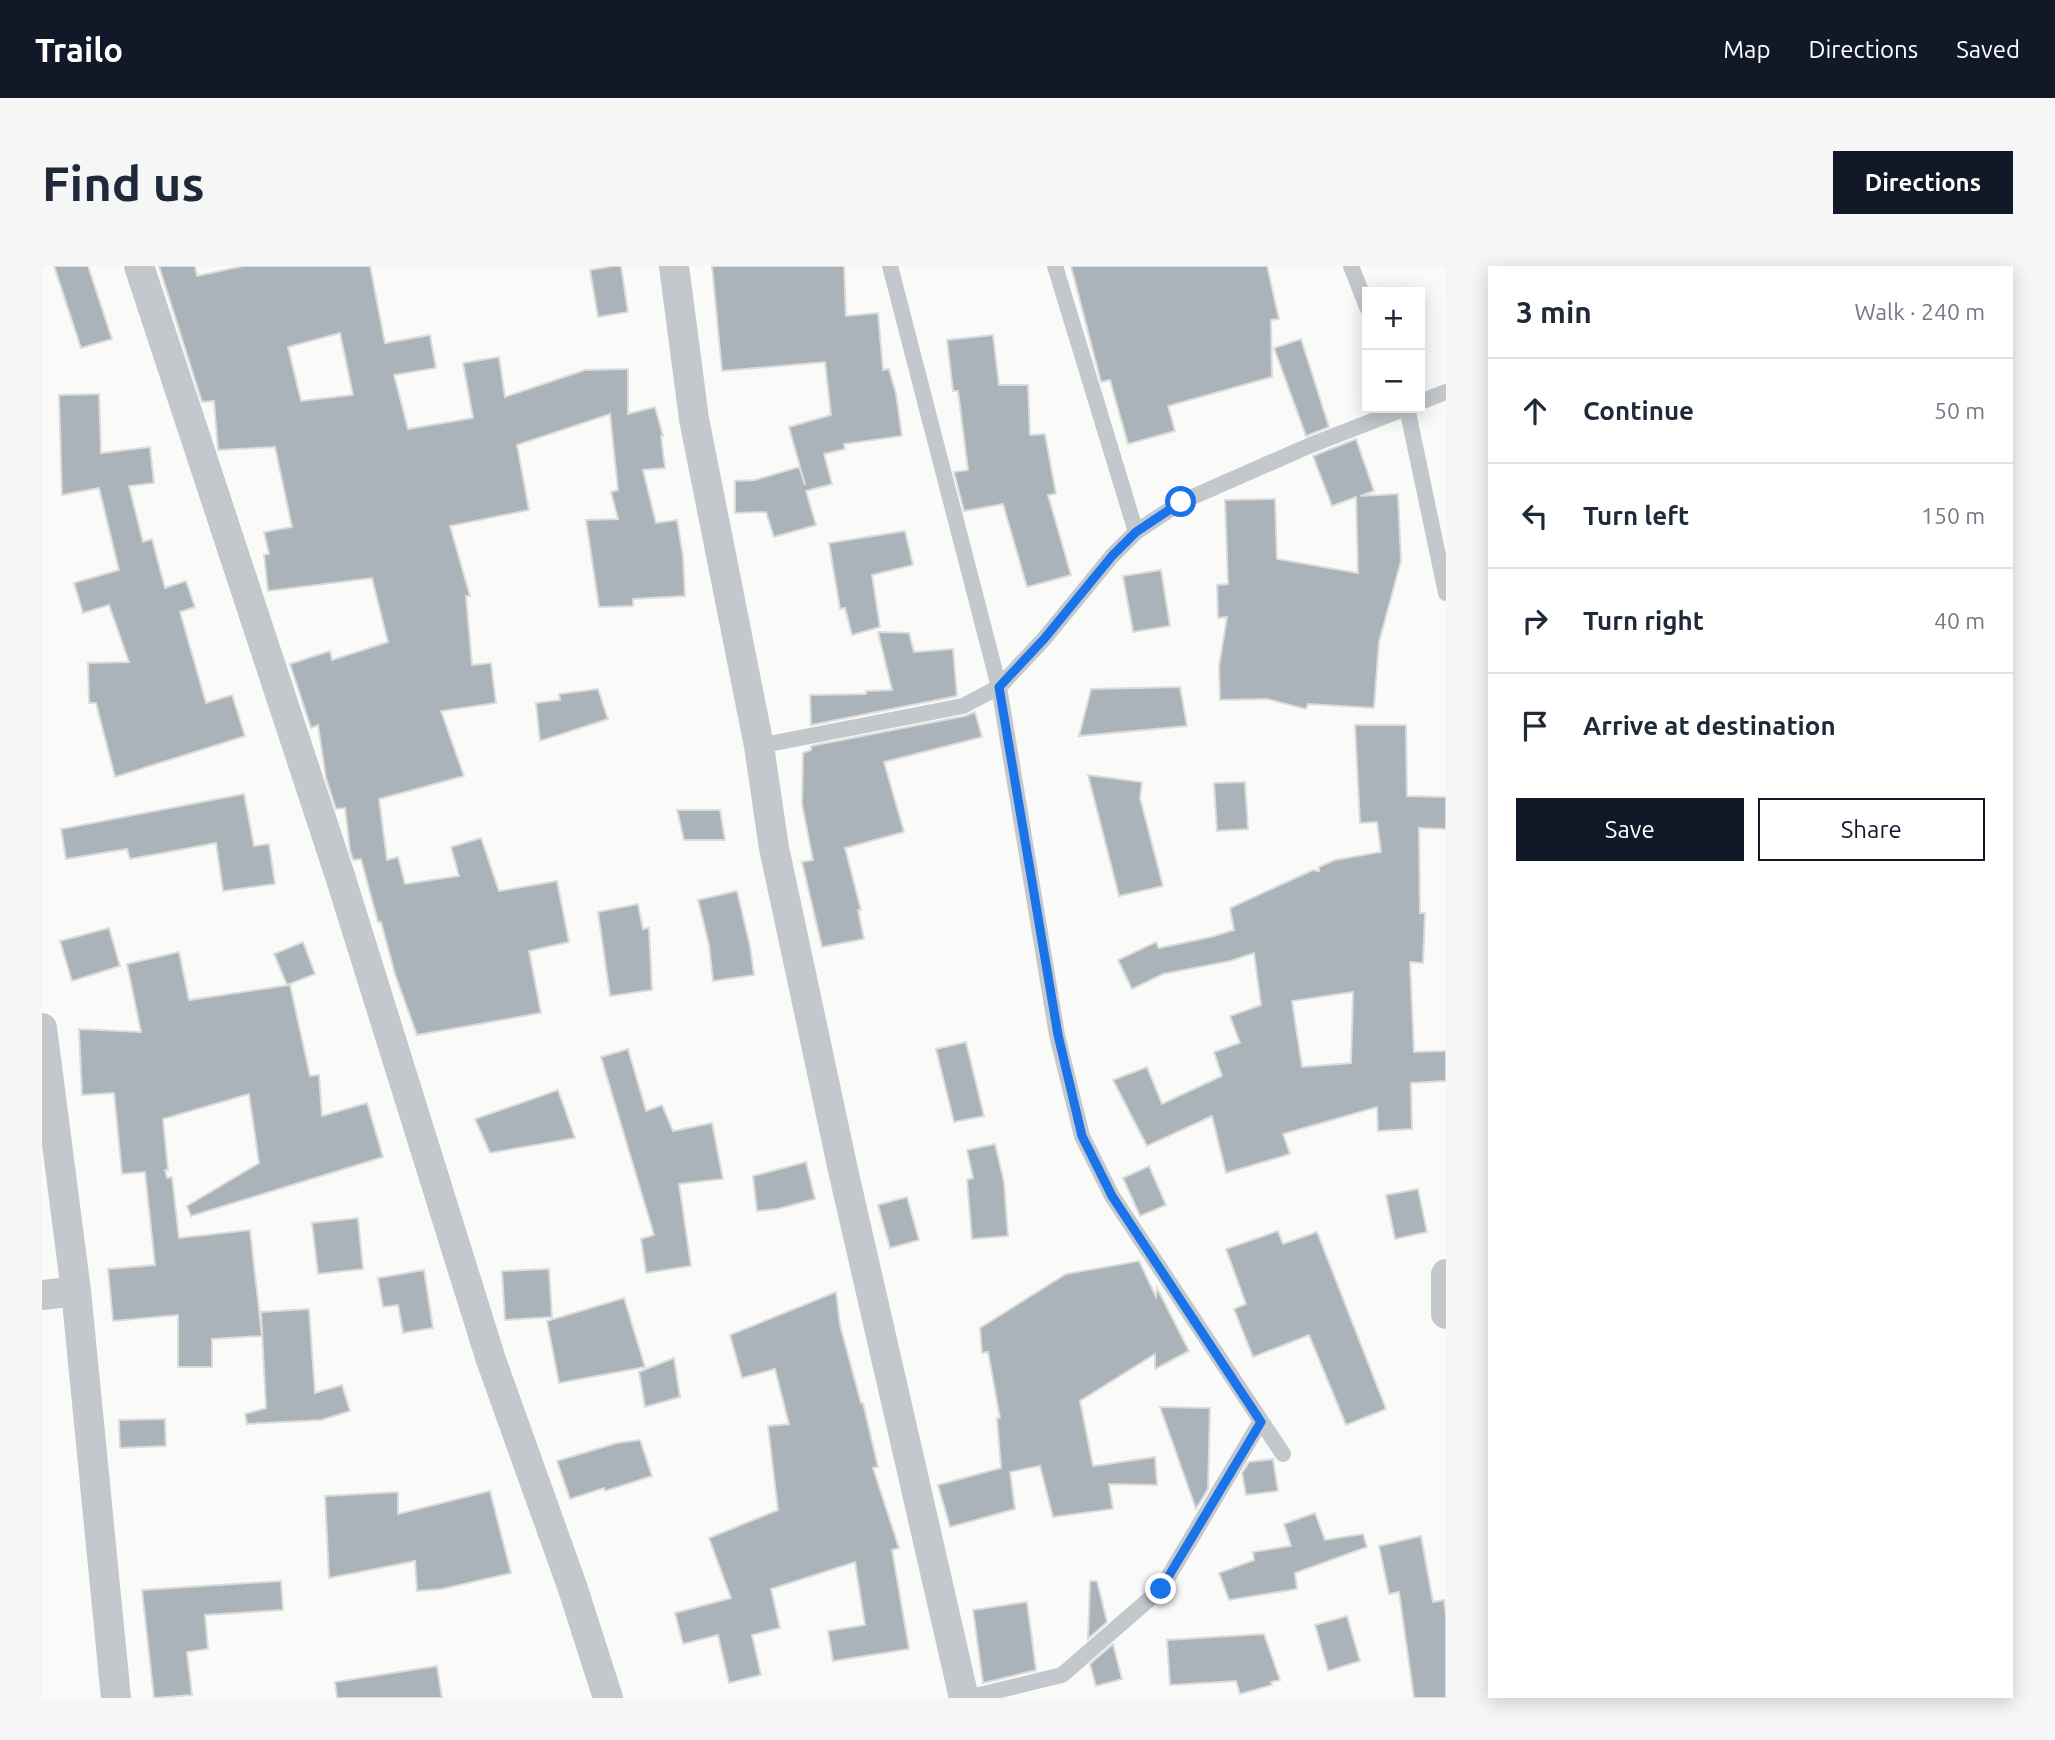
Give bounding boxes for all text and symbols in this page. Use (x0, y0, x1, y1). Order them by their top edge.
text: Trailo (35, 31, 123, 68)
text: Map (1723, 36, 1770, 63)
text: Directions (1808, 36, 1918, 63)
text: Saved (1956, 36, 2020, 63)
button: Directions (1833, 151, 2013, 214)
text: Find us (42, 155, 205, 210)
map controls (1362, 287, 1425, 413)
button: + (1362, 287, 1425, 350)
text: 3 min (1516, 295, 1592, 329)
text: Walk · 240 m (1854, 299, 1985, 324)
button: − (1362, 350, 1425, 413)
icon: ahead (1516, 392, 1554, 430)
text: Continue (1583, 396, 1694, 425)
text: 50 m (1934, 398, 1985, 423)
route start (1165, 486, 1196, 517)
icon: left (1516, 497, 1554, 535)
text: Turn left (1583, 501, 1689, 530)
text: 150 m (1921, 503, 1985, 528)
icon: right (1516, 602, 1554, 640)
text: Turn right (1583, 606, 1704, 635)
text: 40 m (1934, 608, 1985, 633)
icon: arrive (1516, 707, 1554, 745)
text: Arrive at destination (1583, 711, 1836, 740)
button: Save (1516, 798, 1744, 861)
button: Share (1758, 798, 1985, 861)
route end (1145, 1573, 1176, 1604)

